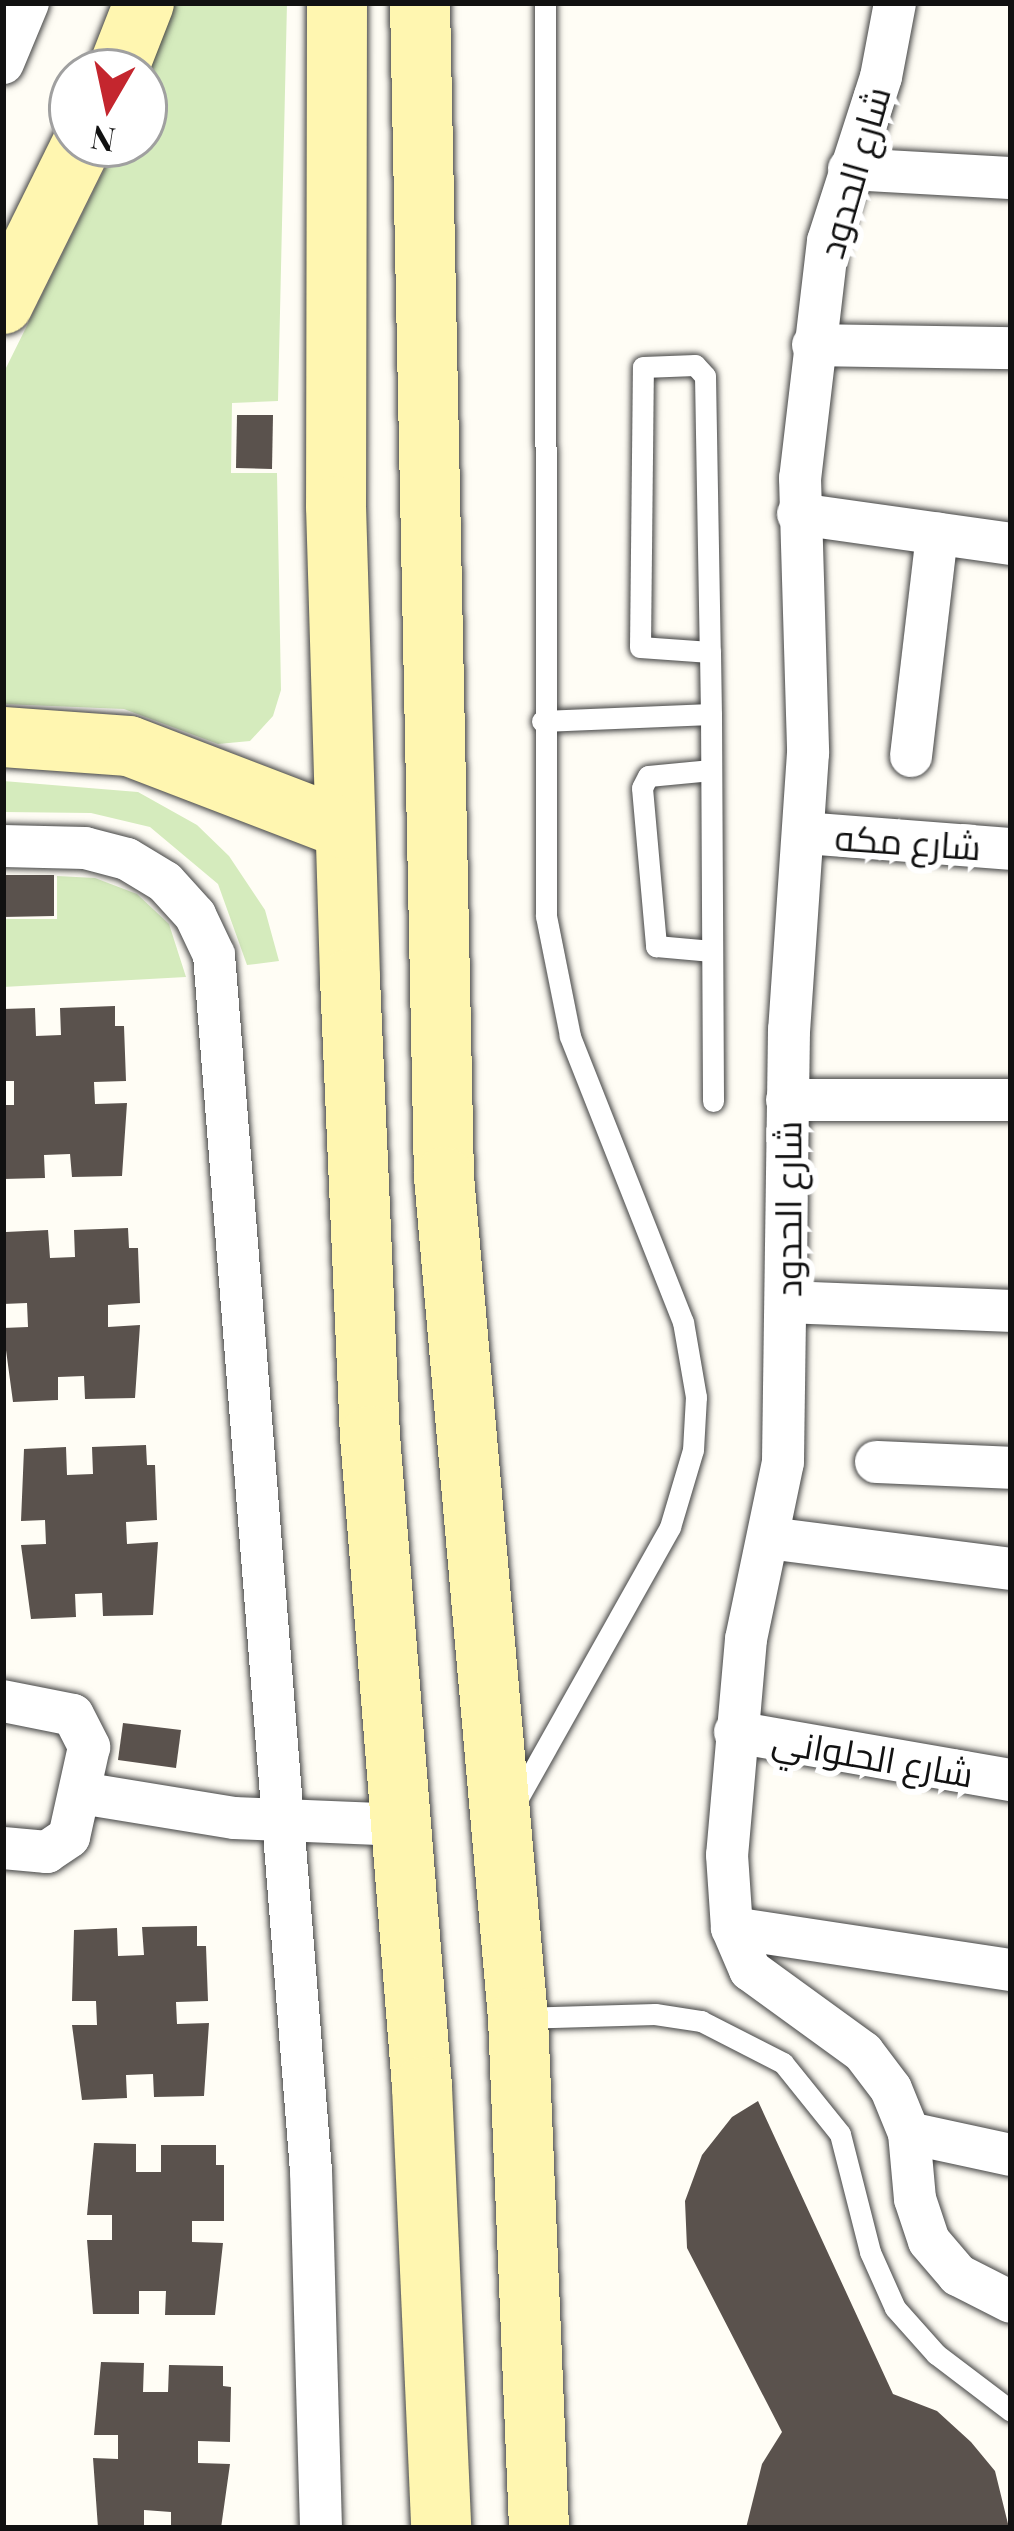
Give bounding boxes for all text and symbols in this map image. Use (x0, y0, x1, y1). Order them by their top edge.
north arrow (48, 48, 168, 168)
street label: شارع الحدود (808, 81, 898, 263)
text: N (88, 117, 118, 164)
street label: شارع مكه (834, 814, 982, 868)
street label: شارع الحدود (765, 1121, 809, 1297)
street label: شارع الحلواني (769, 1717, 977, 1795)

